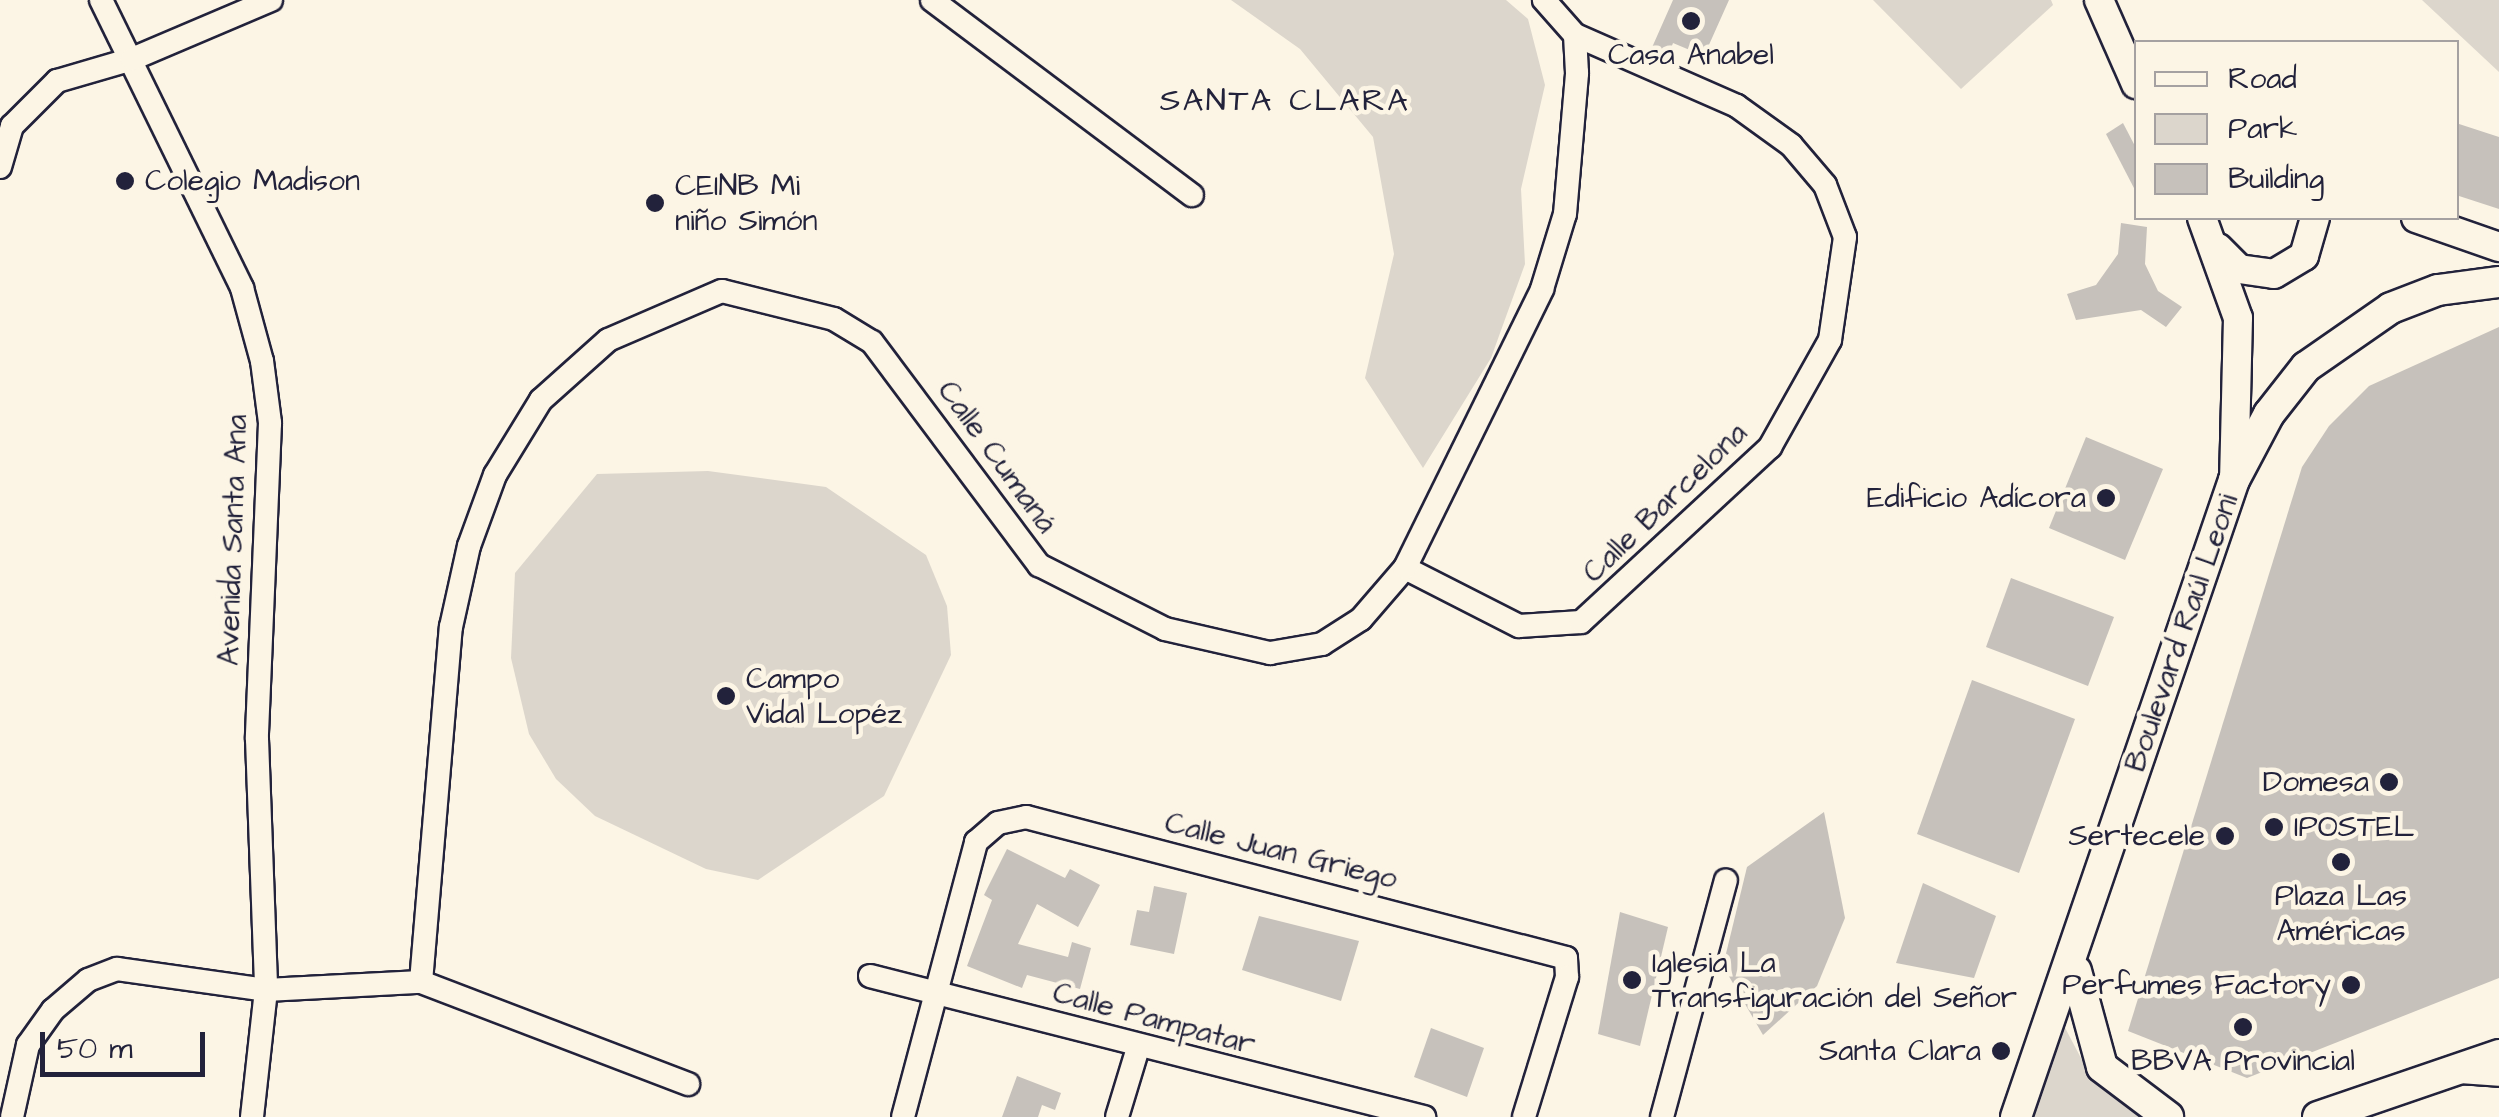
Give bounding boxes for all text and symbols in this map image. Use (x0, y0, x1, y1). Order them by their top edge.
marker: Casa Anabel (1680, 10, 1702, 32)
place label: Casa Anabel (1608, 37, 1774, 73)
legend (2134, 40, 2459, 220)
text: Road (2228, 58, 2297, 100)
district label: SANTA CLARA (1160, 82, 1410, 120)
text: Park (2228, 108, 2297, 150)
text: Building (2228, 158, 2324, 200)
place label: Colegio Madison (145, 163, 360, 199)
place label: CEINB Mi niño Simón (675, 168, 817, 238)
marker: Colegio Madison (114, 170, 136, 192)
marker: CEINB Mi niño Simón (644, 192, 666, 214)
street label: Calle Cumaná (930, 374, 1064, 540)
street label: Avenida Santa Ana (211, 414, 255, 666)
street label: Calle Barcelona (1575, 416, 1755, 590)
place label: Edificio Adícora (1867, 480, 2086, 516)
marker: Edificio Adícora (2095, 487, 2117, 509)
street label: Boulevard Raúl Leoni (2118, 489, 2246, 777)
place label: Campo Vidal Lopéz (746, 661, 902, 732)
marker: Campo Vidal Lopéz (715, 685, 737, 707)
place label: Domesa (2263, 764, 2369, 800)
marker: Domesa (2378, 771, 2400, 793)
street label: Calle Juan Griego (1161, 805, 1401, 897)
place label: IPOSTEL (2294, 809, 2414, 845)
marker: IPOSTEL (2263, 816, 2285, 838)
place label: Sertecele (2068, 818, 2205, 854)
marker: Sertecele (2214, 825, 2236, 847)
marker: Plaza Las Américas (2330, 851, 2352, 873)
place label: Plaza Las Américas (2275, 878, 2407, 948)
place label: Iglesia La Transfiguración del Señor (1652, 945, 2017, 1016)
place label: Perfumes Factory (2062, 967, 2331, 1003)
marker: Iglesia La Transfiguración del Señor (1621, 969, 1643, 991)
marker: Perfumes Factory (2340, 974, 2362, 996)
street label: Calle Pampatar (1049, 975, 1259, 1063)
scale bar (45, 1012, 210, 1074)
marker: BBVA Provincial (2232, 1016, 2254, 1038)
text: 50 m (57, 1028, 133, 1070)
place label: Santa Clara (1819, 1033, 1981, 1069)
marker: Santa Clara (1990, 1040, 2012, 1062)
place label: BBVA Provincial (2131, 1043, 2355, 1079)

